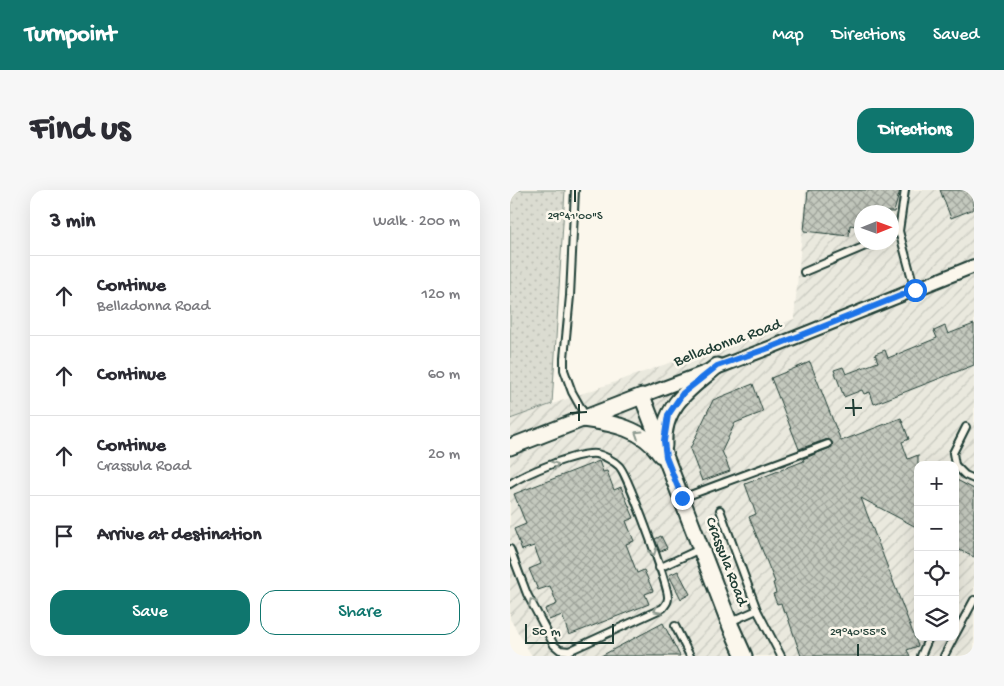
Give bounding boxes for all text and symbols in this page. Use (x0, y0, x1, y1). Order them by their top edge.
text: Turnpoint (25, 21, 116, 50)
text: Map (772, 25, 804, 46)
text: Directions (832, 25, 905, 46)
text: Saved (933, 25, 979, 46)
button: Directions (857, 108, 974, 153)
text: Find us (30, 110, 130, 151)
north arrow (854, 205, 899, 250)
text: 3 min (50, 210, 95, 235)
text: 29°41'00"S (547, 210, 603, 224)
text: Walk · 200 m (373, 213, 460, 232)
text: Continue (97, 275, 166, 298)
route start (904, 279, 927, 302)
icon: ahead (50, 282, 78, 310)
text: 120 m (421, 286, 460, 305)
text: Belladonna Road (97, 298, 210, 317)
street label: Belladonna Road (671, 315, 786, 373)
icon: ahead (50, 362, 78, 390)
text: Continue (97, 364, 166, 387)
text: 60 m (428, 366, 460, 385)
one-way arrow (634, 431, 643, 440)
text: Continue (97, 435, 166, 458)
icon: ahead (50, 442, 78, 470)
text: 20 m (428, 446, 460, 465)
text: Crassula Road (97, 458, 191, 477)
one-way arrow (550, 461, 558, 471)
map controls (914, 461, 959, 641)
button: + (914, 461, 959, 506)
route end (671, 487, 694, 510)
button: − (914, 506, 959, 551)
street label: Crassula Road (699, 515, 751, 611)
icon: arrive (50, 522, 78, 550)
text: Arrive at destination (97, 524, 261, 547)
one-way arrow (647, 547, 657, 555)
button: locate (914, 551, 959, 596)
button: Save (50, 590, 250, 635)
button: Share (260, 590, 460, 635)
button: layers (914, 596, 959, 641)
one-way arrow (528, 598, 538, 607)
one-way arrow (653, 604, 662, 614)
scale bar (525, 621, 614, 644)
text: 50 m (532, 624, 561, 641)
text: 29°40'55"S (830, 626, 886, 640)

